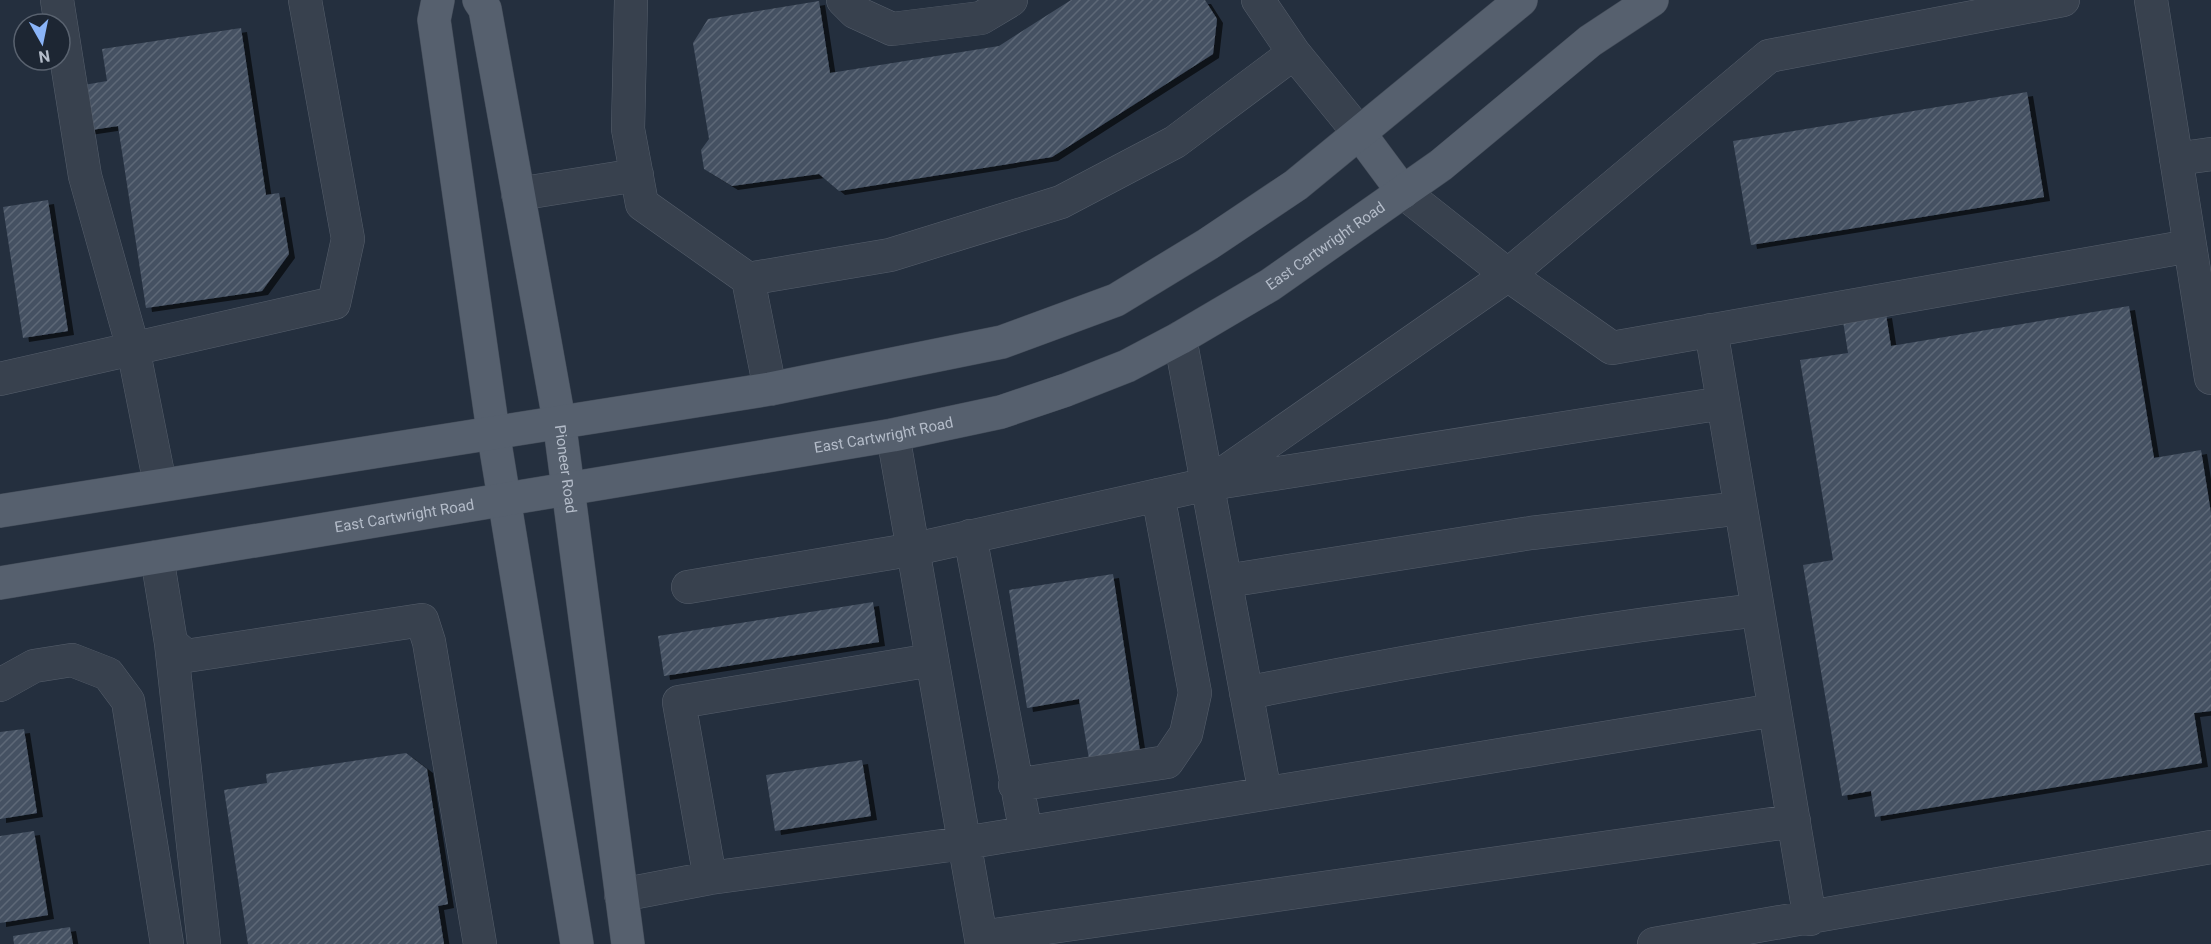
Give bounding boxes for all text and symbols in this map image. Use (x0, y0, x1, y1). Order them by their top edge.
north arrow (12, 12, 72, 72)
text: N (37, 46, 51, 67)
street label: East Cartwright Road (1263, 198, 1389, 294)
street label: East Cartwright Road (813, 413, 955, 457)
street label: Pioneer Road (551, 424, 580, 515)
street label: East Cartwright Road (333, 496, 476, 536)

